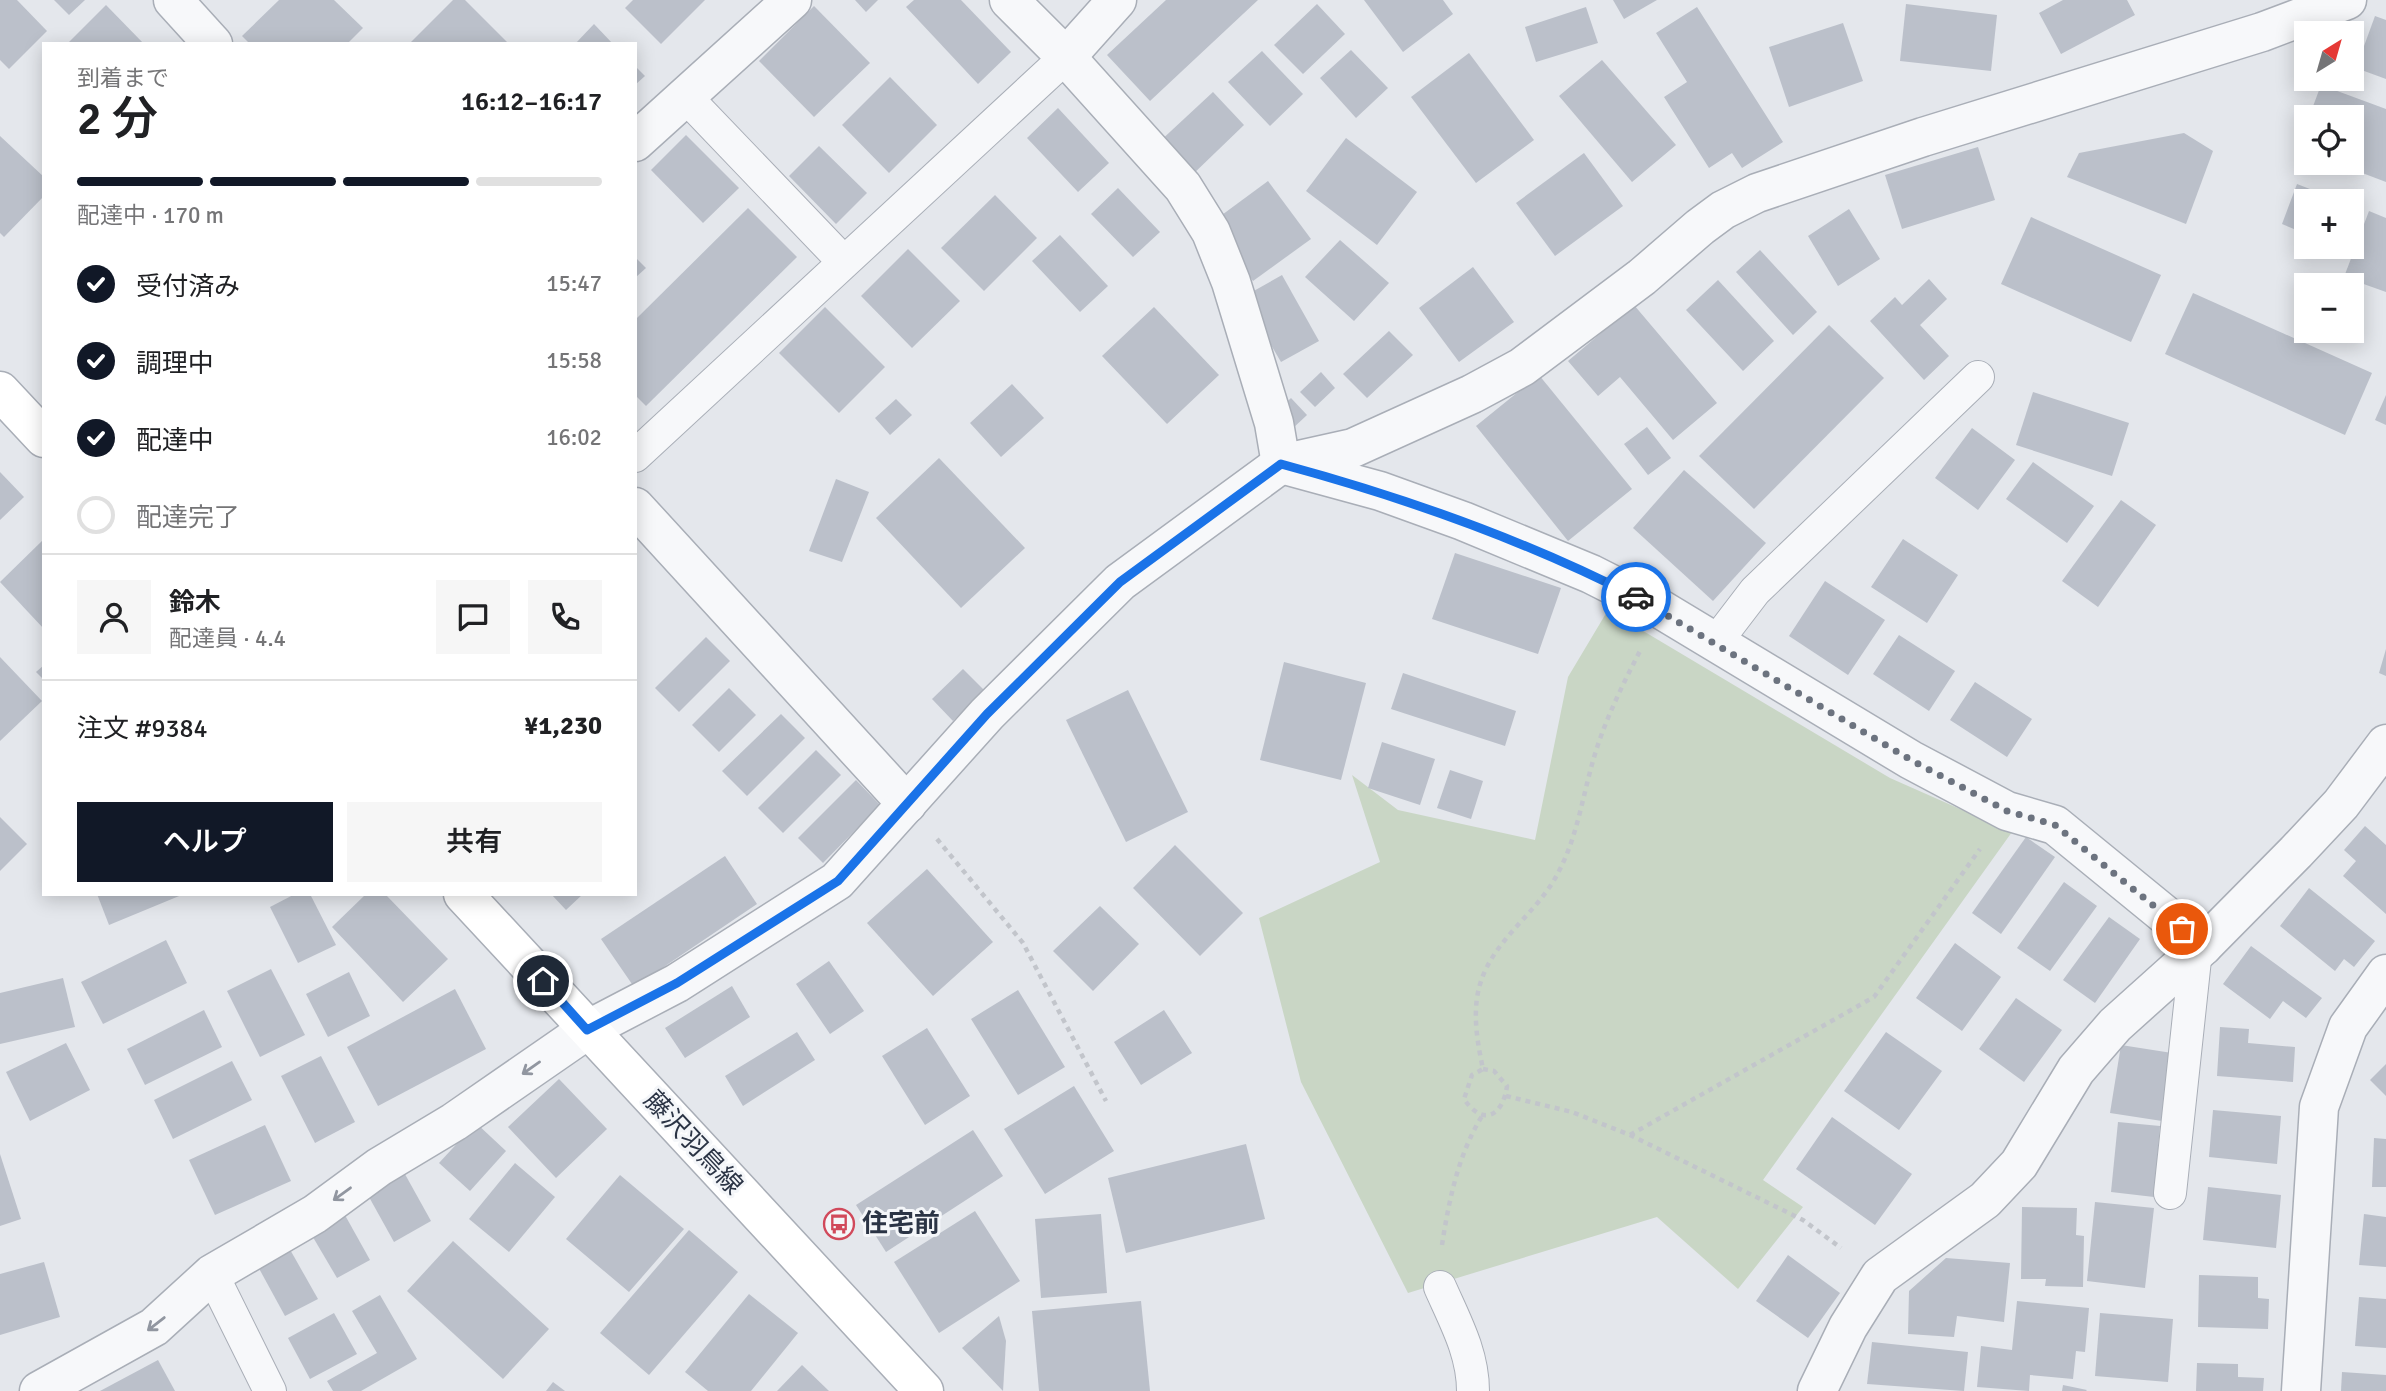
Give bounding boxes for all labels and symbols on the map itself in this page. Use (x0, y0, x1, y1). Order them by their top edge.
north arrow (2294, 21, 2364, 91)
courier (1601, 562, 1671, 632)
pin (2152, 899, 2212, 959)
pin (513, 951, 573, 1011)
one-way arrow (522, 1061, 541, 1075)
street label: 藤沢羽鳥線 (637, 1085, 749, 1201)
one-way arrow (333, 1187, 352, 1202)
bus stop icon: 住宅前 (822, 1207, 856, 1241)
place label: 住宅前 (862, 1208, 940, 1240)
one-way arrow (148, 1316, 166, 1331)

